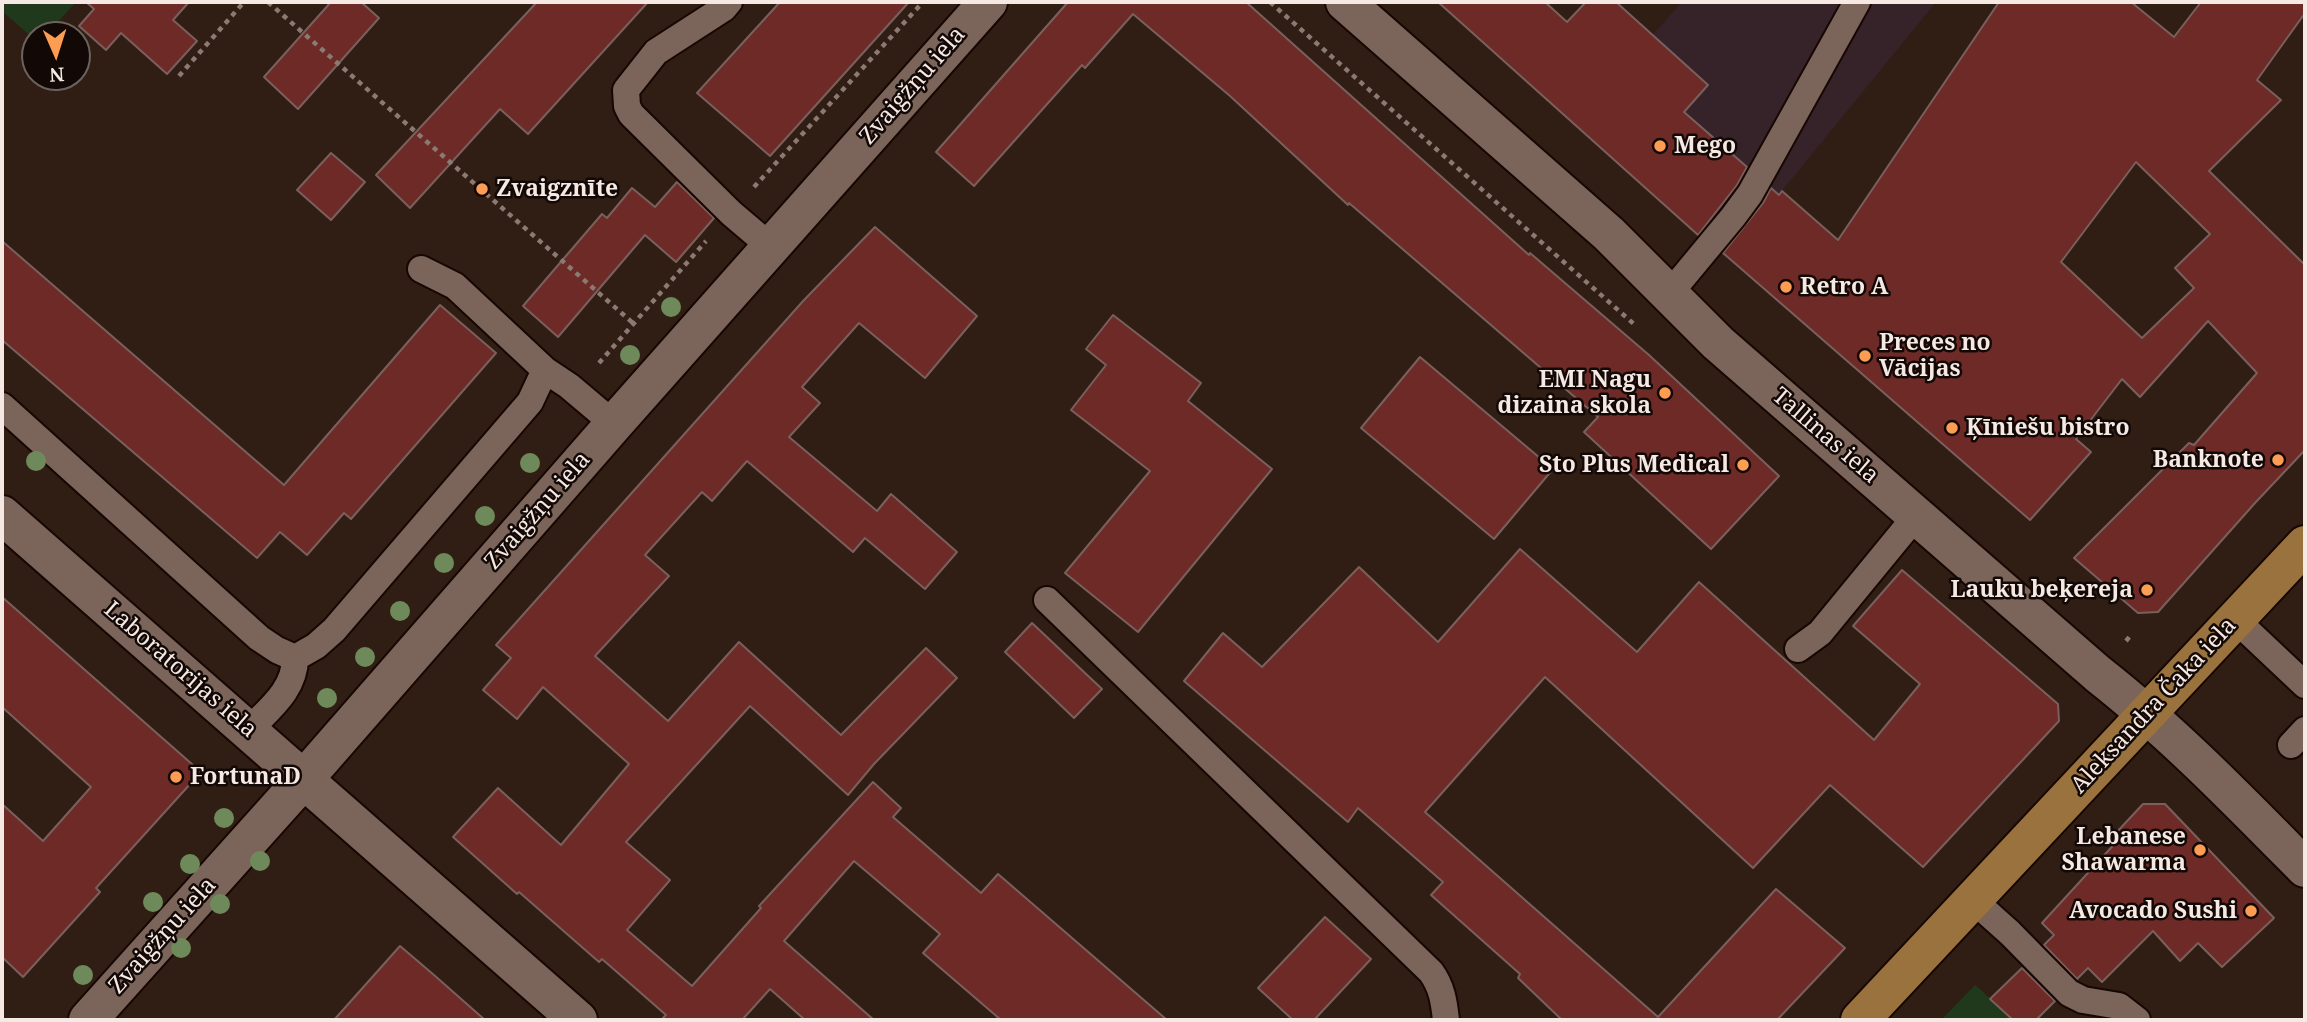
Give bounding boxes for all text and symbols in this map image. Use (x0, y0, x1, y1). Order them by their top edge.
north arrow (21, 21, 91, 91)
street label: Zvaigžņu iela (855, 22, 971, 150)
text: N (49, 62, 65, 88)
place label: Mego (1674, 132, 1736, 160)
marker: Mego (1652, 138, 1668, 154)
place label: Zvaigznīte (496, 175, 618, 203)
marker: Zvaigznīte (474, 181, 490, 197)
place label: Retro A (1800, 273, 1888, 301)
marker: Retro A (1778, 279, 1794, 295)
place label: Preces no Vācijas (1879, 329, 1991, 383)
marker: Preces no Vācijas (1857, 348, 1873, 364)
place label: EMI Nagu dizaina skola (1498, 366, 1651, 420)
street label: Tallinas iela (1766, 382, 1884, 490)
marker: EMI Nagu dizaina skola (1657, 385, 1673, 401)
place label: Ķīniešu bistro (1966, 414, 2130, 442)
marker: Ķīniešu bistro (1944, 420, 1960, 436)
place label: Banknote (2153, 446, 2264, 474)
street label: Zvaigžņu iela (480, 447, 596, 575)
place label: Sto Plus Medical (1539, 451, 1729, 479)
marker: Banknote (2270, 452, 2286, 468)
marker: Sto Plus Medical (1735, 457, 1751, 473)
place label: Lauku beķereja (1950, 576, 2133, 604)
marker: Lauku beķereja (2139, 582, 2155, 598)
street label: Laboratorijas iela (98, 596, 262, 744)
street label: Aleksandra Čaka iela (2066, 613, 2242, 799)
place label: FortunaD (190, 763, 301, 791)
marker: FortunaD (168, 769, 184, 785)
place label: Lebanese Shawarma (2062, 823, 2186, 877)
marker: Lebanese Shawarma (2192, 842, 2208, 858)
street label: Zvaigžņu iela (104, 872, 222, 1000)
place label: Avocado Sushi (2069, 897, 2237, 925)
marker: Avocado Sushi (2243, 903, 2259, 919)

